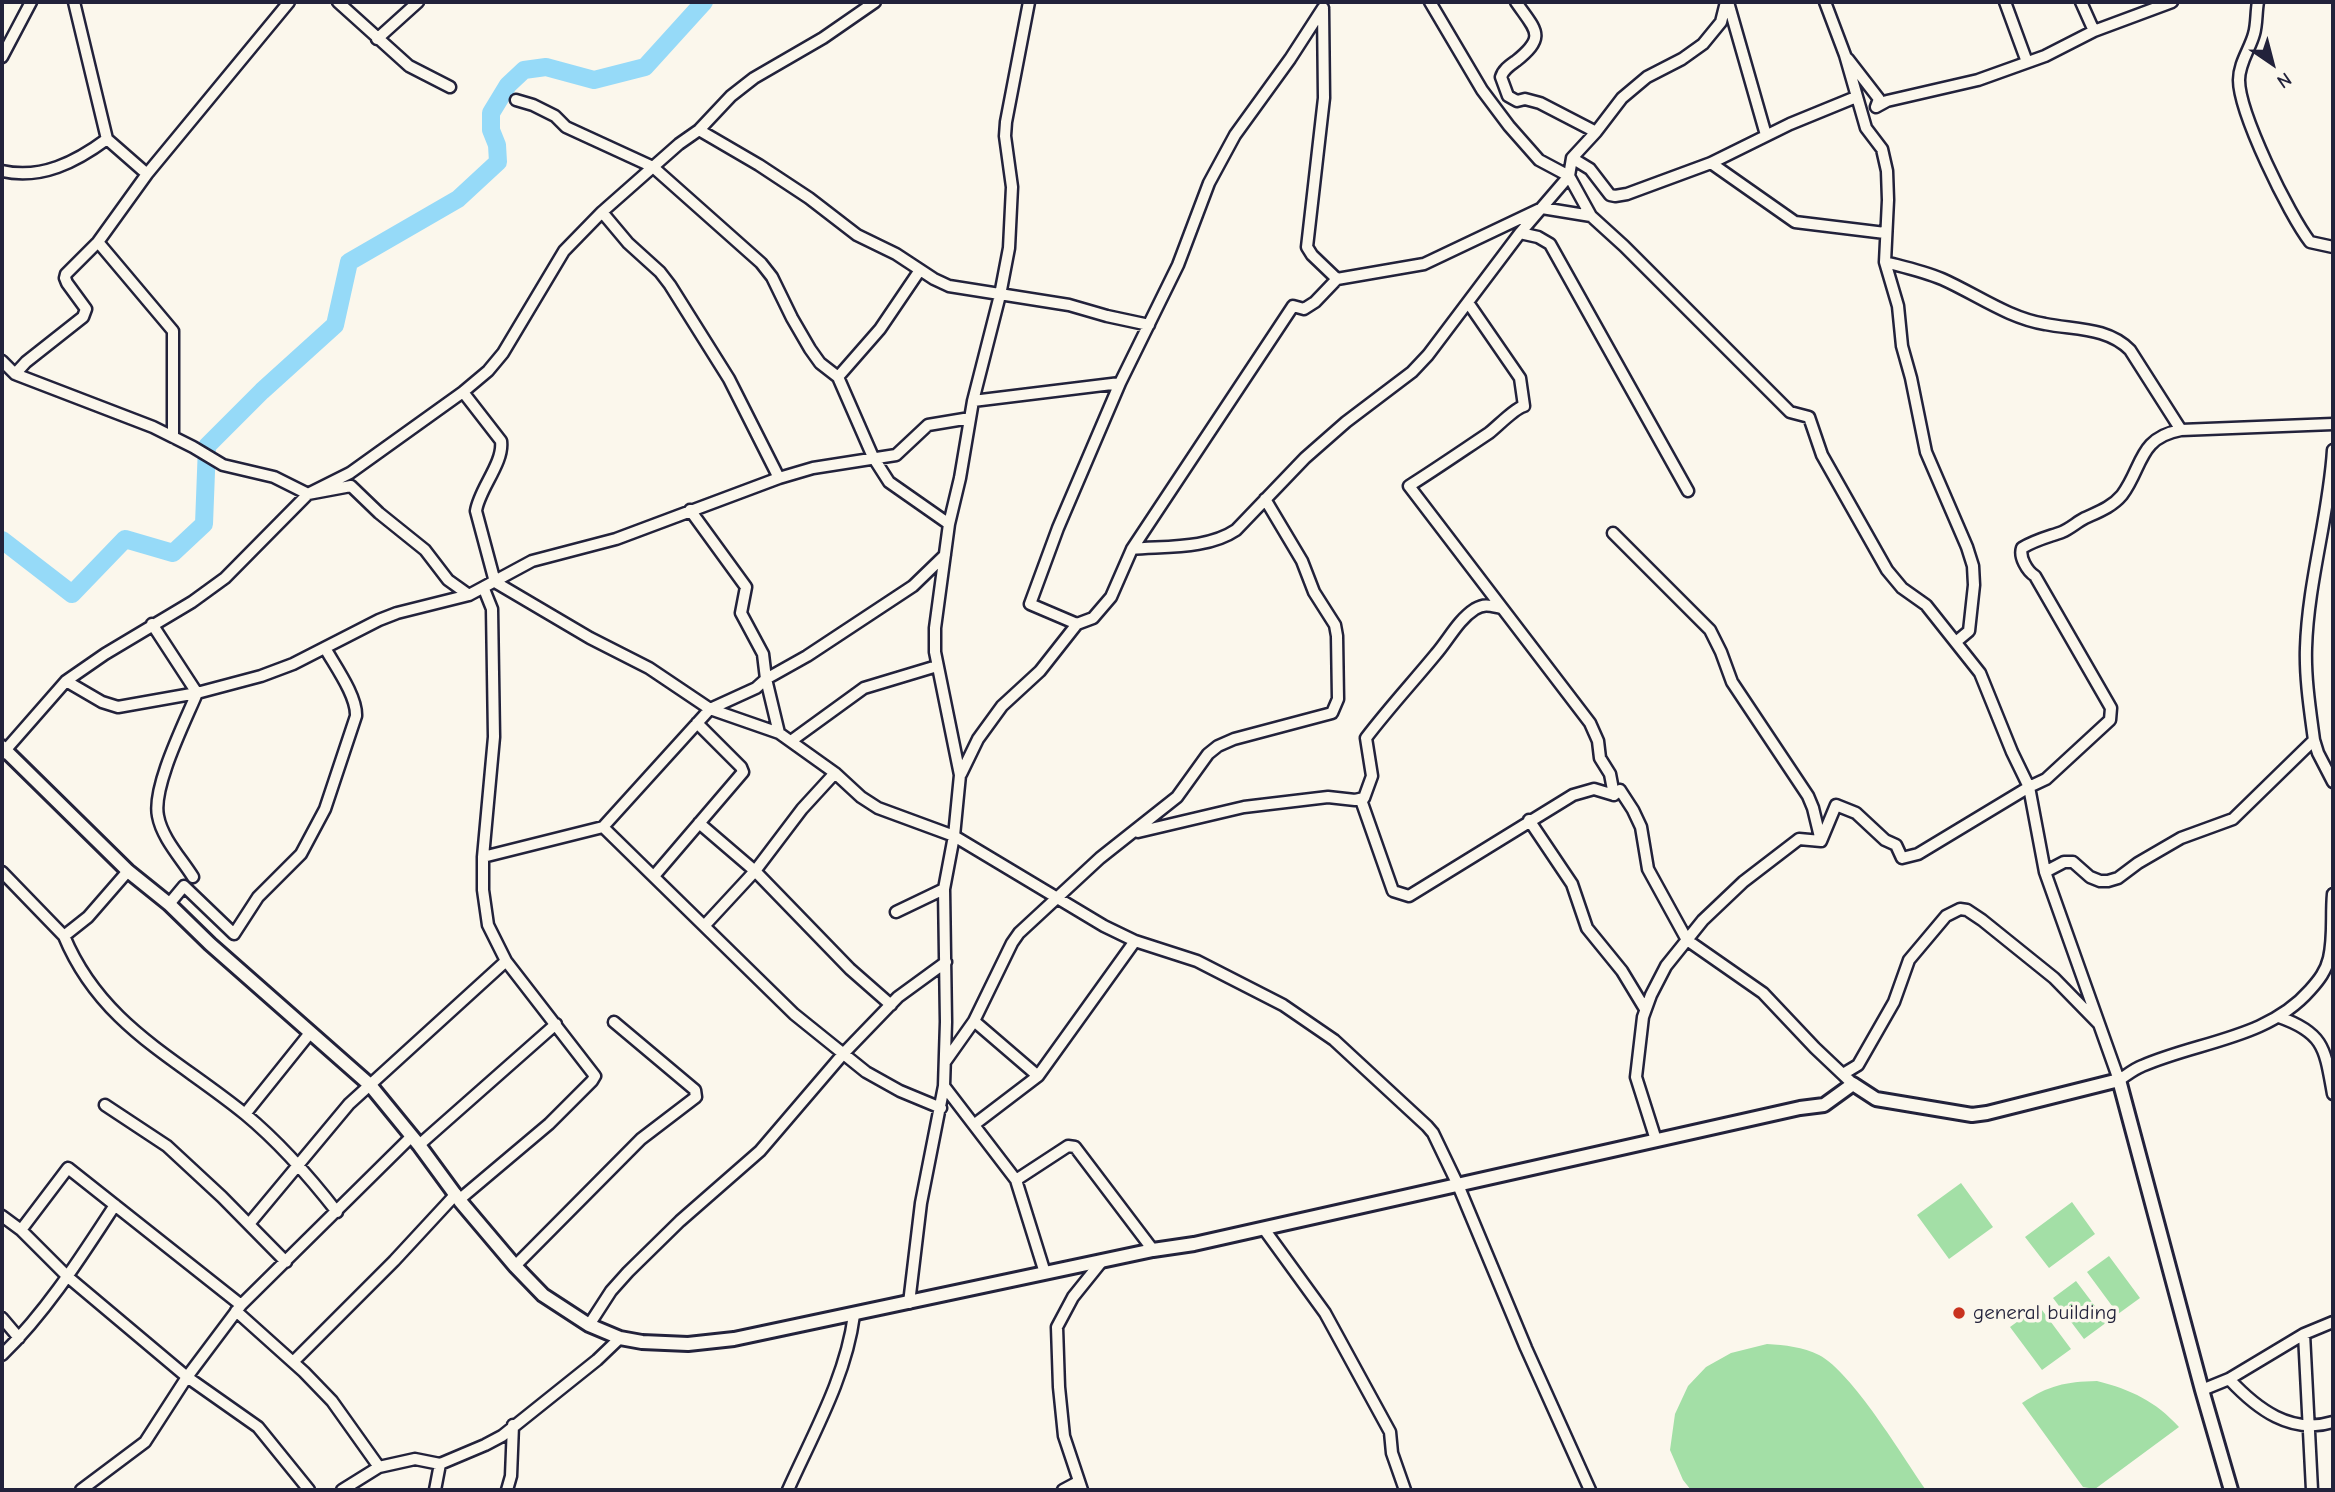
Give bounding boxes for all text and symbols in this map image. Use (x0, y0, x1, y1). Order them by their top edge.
north arrow (2237, 28, 2307, 98)
text: N (2273, 68, 2295, 93)
place label: general building (1973, 1300, 2117, 1326)
marker: general building (1951, 1305, 1967, 1321)

